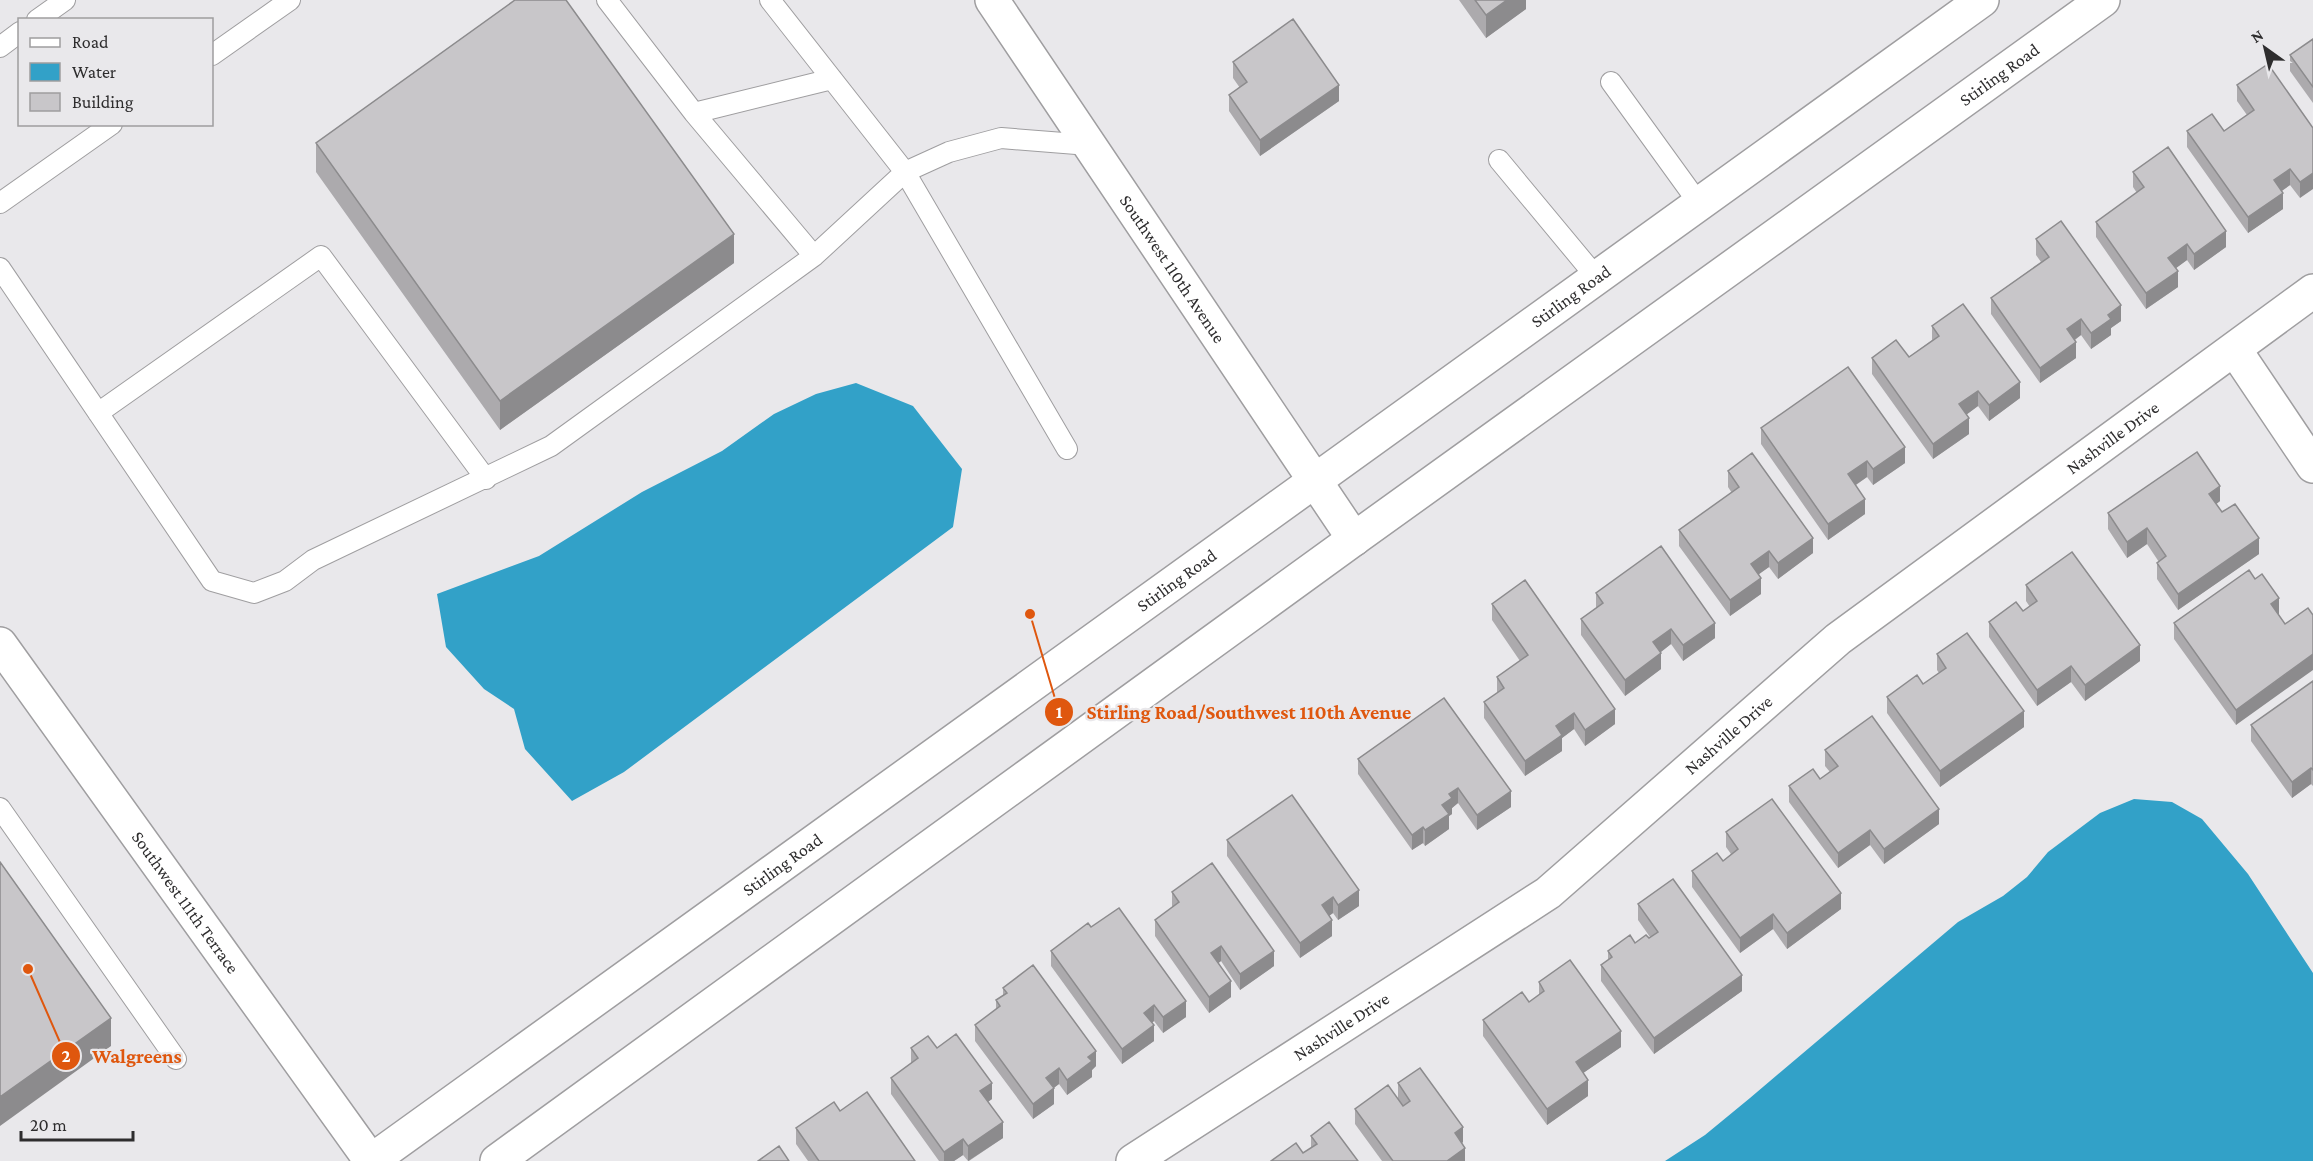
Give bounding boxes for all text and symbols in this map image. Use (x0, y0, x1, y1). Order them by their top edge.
legend (18, 18, 213, 126)
north arrow (2235, 18, 2295, 78)
text: N (2248, 26, 2266, 46)
text: Road (72, 32, 109, 52)
street label: Stirling Road (1956, 39, 2043, 110)
text: Water (72, 62, 117, 82)
text: Building (72, 92, 134, 112)
street label: Southwest 110th Avenue (1116, 191, 1230, 347)
street label: Stirling Road (1527, 261, 1615, 332)
street label: Nashville Drive (2062, 397, 2163, 478)
street label: Stirling Road (1133, 545, 1221, 616)
street label: Nashville Drive (1681, 691, 1776, 779)
callout: Stirling Road/Southwest 110th Avenue (1044, 693, 1423, 731)
text: Stirling Road/Southwest 110th Avenue (1087, 701, 1411, 723)
text: 1 (1056, 702, 1063, 722)
street label: Southwest 111th Terrace (128, 827, 243, 977)
street label: Stirling Road (739, 829, 826, 900)
street label: Nashville Drive (1290, 988, 1393, 1065)
callout: Walgreens (51, 1037, 194, 1075)
text: Walgreens (91, 1045, 182, 1067)
text: 2 (61, 1046, 71, 1066)
scale bar (21, 1104, 134, 1142)
text: 20 m (30, 1115, 67, 1135)

